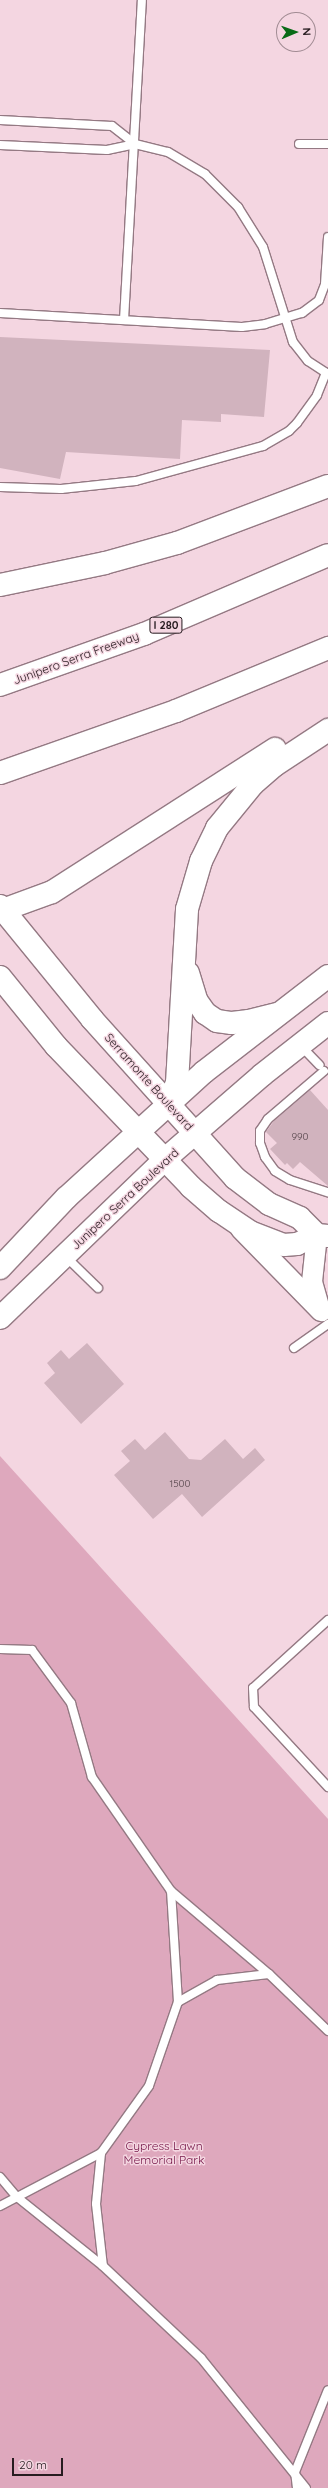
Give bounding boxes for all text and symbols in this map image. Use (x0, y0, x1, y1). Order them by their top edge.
north arrow (276, 12, 316, 52)
text: N (300, 27, 314, 36)
road number: I 280 (149, 616, 183, 634)
street label: Junipero Serra Freeway (11, 628, 141, 688)
street label: Serramonte Boulevard (102, 1031, 196, 1133)
house number: 990 (291, 1131, 309, 1143)
street label: Junipero Serra Boulevard (68, 1145, 182, 1253)
house number: 1500 (169, 1478, 191, 1490)
park label: Cypress Lawn Memorial Park (124, 2139, 204, 2167)
scale bar (14, 2450, 65, 2476)
text: 20 m (19, 2457, 47, 2472)

